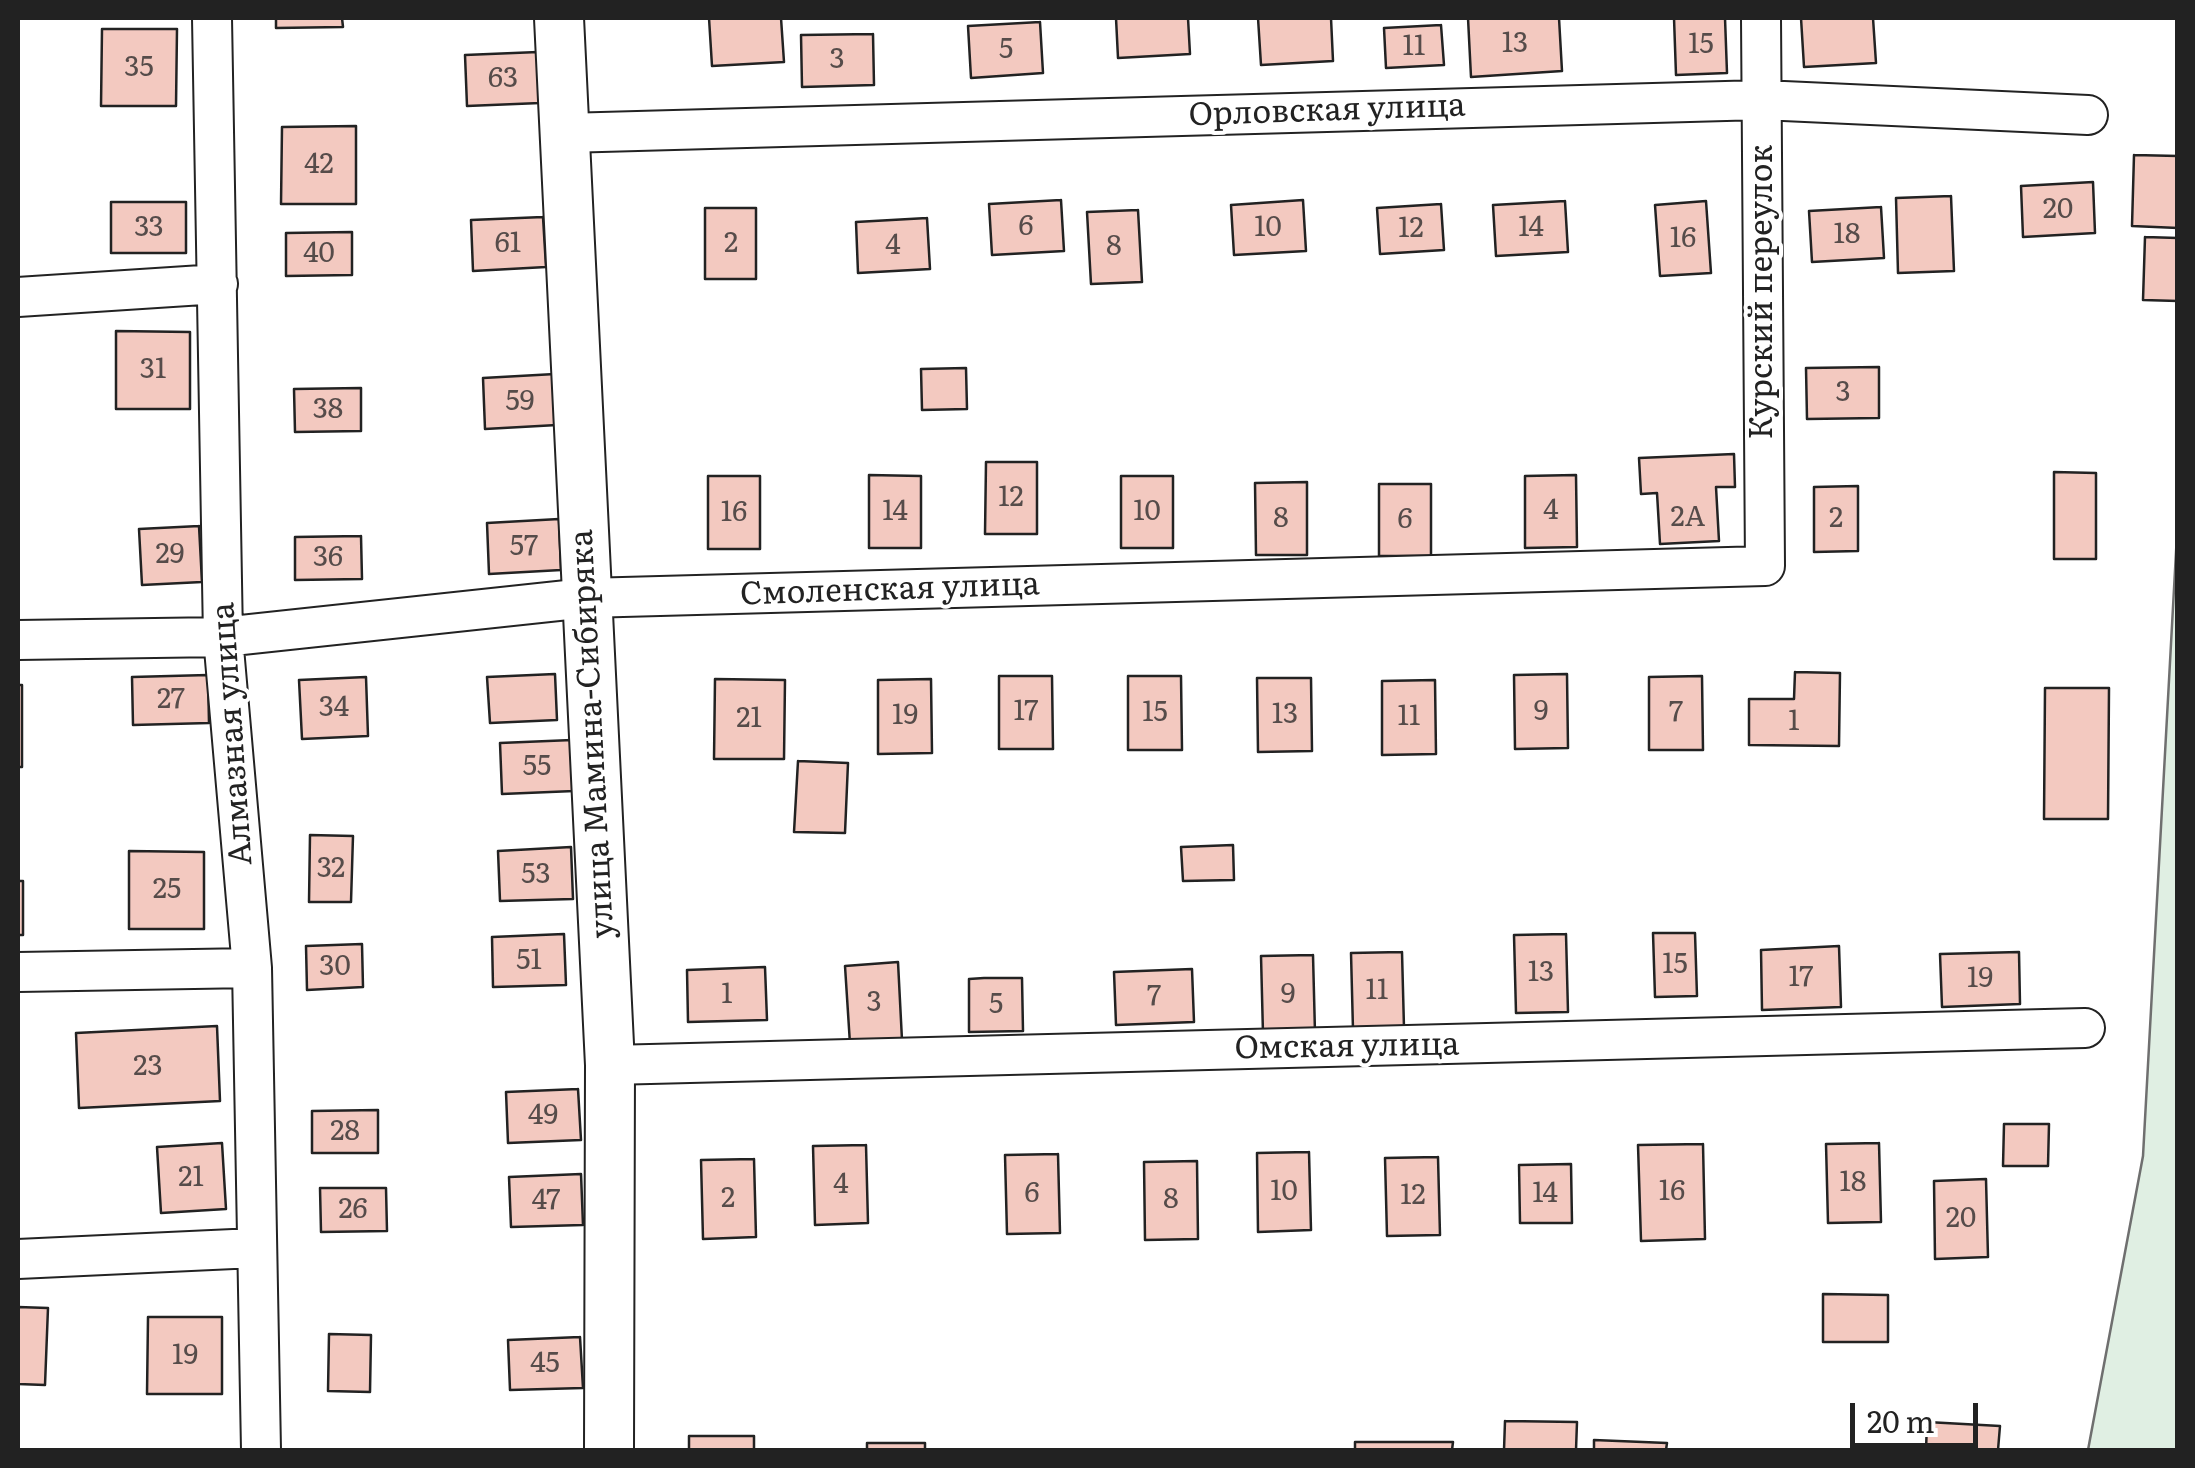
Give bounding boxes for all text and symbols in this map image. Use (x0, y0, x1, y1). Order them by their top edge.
house number: 13 (1502, 27, 1528, 61)
house number: 15 (1688, 28, 1714, 62)
house number: 11 (1403, 30, 1425, 64)
house number: 5 (999, 33, 1013, 67)
house number: 3 (829, 43, 845, 77)
house number: 35 (124, 51, 154, 85)
house number: 63 (488, 62, 518, 96)
street label: Орловская улица (1188, 87, 1466, 135)
street label: Курский переулок (1744, 145, 1782, 439)
house number: 42 (304, 148, 334, 182)
house number: 20 (2043, 193, 2073, 227)
house number: 6 (1018, 210, 1034, 244)
house number: 33 (134, 211, 164, 245)
house number: 10 (1254, 211, 1282, 245)
house number: 14 (1518, 211, 1544, 245)
house number: 12 (1398, 212, 1424, 246)
house number: 18 (1834, 218, 1860, 252)
house number: 16 (1670, 222, 1696, 256)
house number: 61 (495, 227, 521, 261)
house number: 2 (724, 227, 738, 261)
house number: 4 (885, 229, 901, 263)
house number: 8 (1106, 230, 1122, 264)
house number: 40 (303, 237, 335, 271)
house number: 31 (140, 353, 166, 387)
house number: 3 (1835, 376, 1851, 410)
house number: 59 (506, 385, 534, 419)
house number: 38 (313, 393, 343, 427)
house number: 12 (998, 481, 1024, 515)
house number: 4 (1543, 494, 1559, 528)
house number: 14 (882, 495, 908, 529)
house number: 10 (1133, 495, 1161, 529)
house number: 16 (721, 496, 747, 530)
house number: 2А (1671, 501, 1705, 535)
house number: 8 (1273, 502, 1289, 536)
house number: 2 (1829, 502, 1843, 536)
house number: 6 (1397, 503, 1413, 537)
street label: улица Мамина-Сибиряка (563, 528, 623, 940)
house number: 57 (510, 530, 538, 564)
house number: 29 (156, 538, 184, 572)
house number: 36 (313, 541, 343, 575)
street label: Смоленская улица (740, 566, 1040, 614)
street label: Алмазная улица (205, 601, 261, 867)
house number: 27 (157, 683, 185, 717)
house number: 34 (319, 691, 349, 725)
house number: 17 (1014, 695, 1038, 729)
house number: 9 (1534, 695, 1548, 729)
house number: 15 (1142, 696, 1168, 730)
house number: 7 (1669, 696, 1683, 730)
house number: 13 (1272, 698, 1298, 732)
house number: 19 (892, 699, 918, 733)
house number: 11 (1398, 700, 1420, 734)
house number: 21 (736, 702, 762, 736)
house number: 1 (1788, 705, 1800, 739)
house number: 55 (523, 750, 551, 784)
house number: 32 (317, 852, 345, 886)
house number: 53 (521, 858, 551, 892)
house number: 25 (153, 873, 181, 907)
house number: 51 (516, 944, 542, 978)
house number: 15 (1662, 948, 1688, 982)
house number: 30 (319, 950, 351, 984)
house number: 13 (1528, 956, 1554, 990)
house number: 17 (1789, 961, 1813, 995)
house number: 19 (1967, 962, 1993, 996)
house number: 11 (1366, 974, 1388, 1008)
house number: 1 (721, 978, 733, 1012)
house number: 9 (1281, 978, 1295, 1012)
house number: 7 (1147, 980, 1161, 1014)
house number: 3 (866, 986, 882, 1020)
house number: 5 (989, 988, 1003, 1022)
street label: Омская улица (1234, 1026, 1460, 1068)
house number: 23 (133, 1050, 163, 1084)
house number: 49 (528, 1099, 558, 1133)
house number: 28 (330, 1115, 360, 1149)
house number: 21 (178, 1161, 204, 1195)
house number: 18 (1840, 1166, 1866, 1200)
house number: 4 (833, 1168, 849, 1202)
house number: 10 (1270, 1175, 1298, 1209)
house number: 16 (1659, 1175, 1685, 1209)
house number: 6 (1024, 1177, 1040, 1211)
house number: 14 (1532, 1177, 1558, 1211)
house number: 12 (1400, 1179, 1426, 1213)
house number: 2 (721, 1182, 735, 1216)
house number: 8 (1163, 1183, 1179, 1217)
house number: 47 (532, 1184, 560, 1218)
house number: 26 (338, 1193, 368, 1227)
house number: 20 (1946, 1202, 1976, 1236)
house number: 19 (172, 1339, 198, 1373)
house number: 45 (530, 1347, 560, 1381)
scale bar (1855, 1383, 1982, 1445)
text: 20 m (1867, 1398, 1935, 1442)

